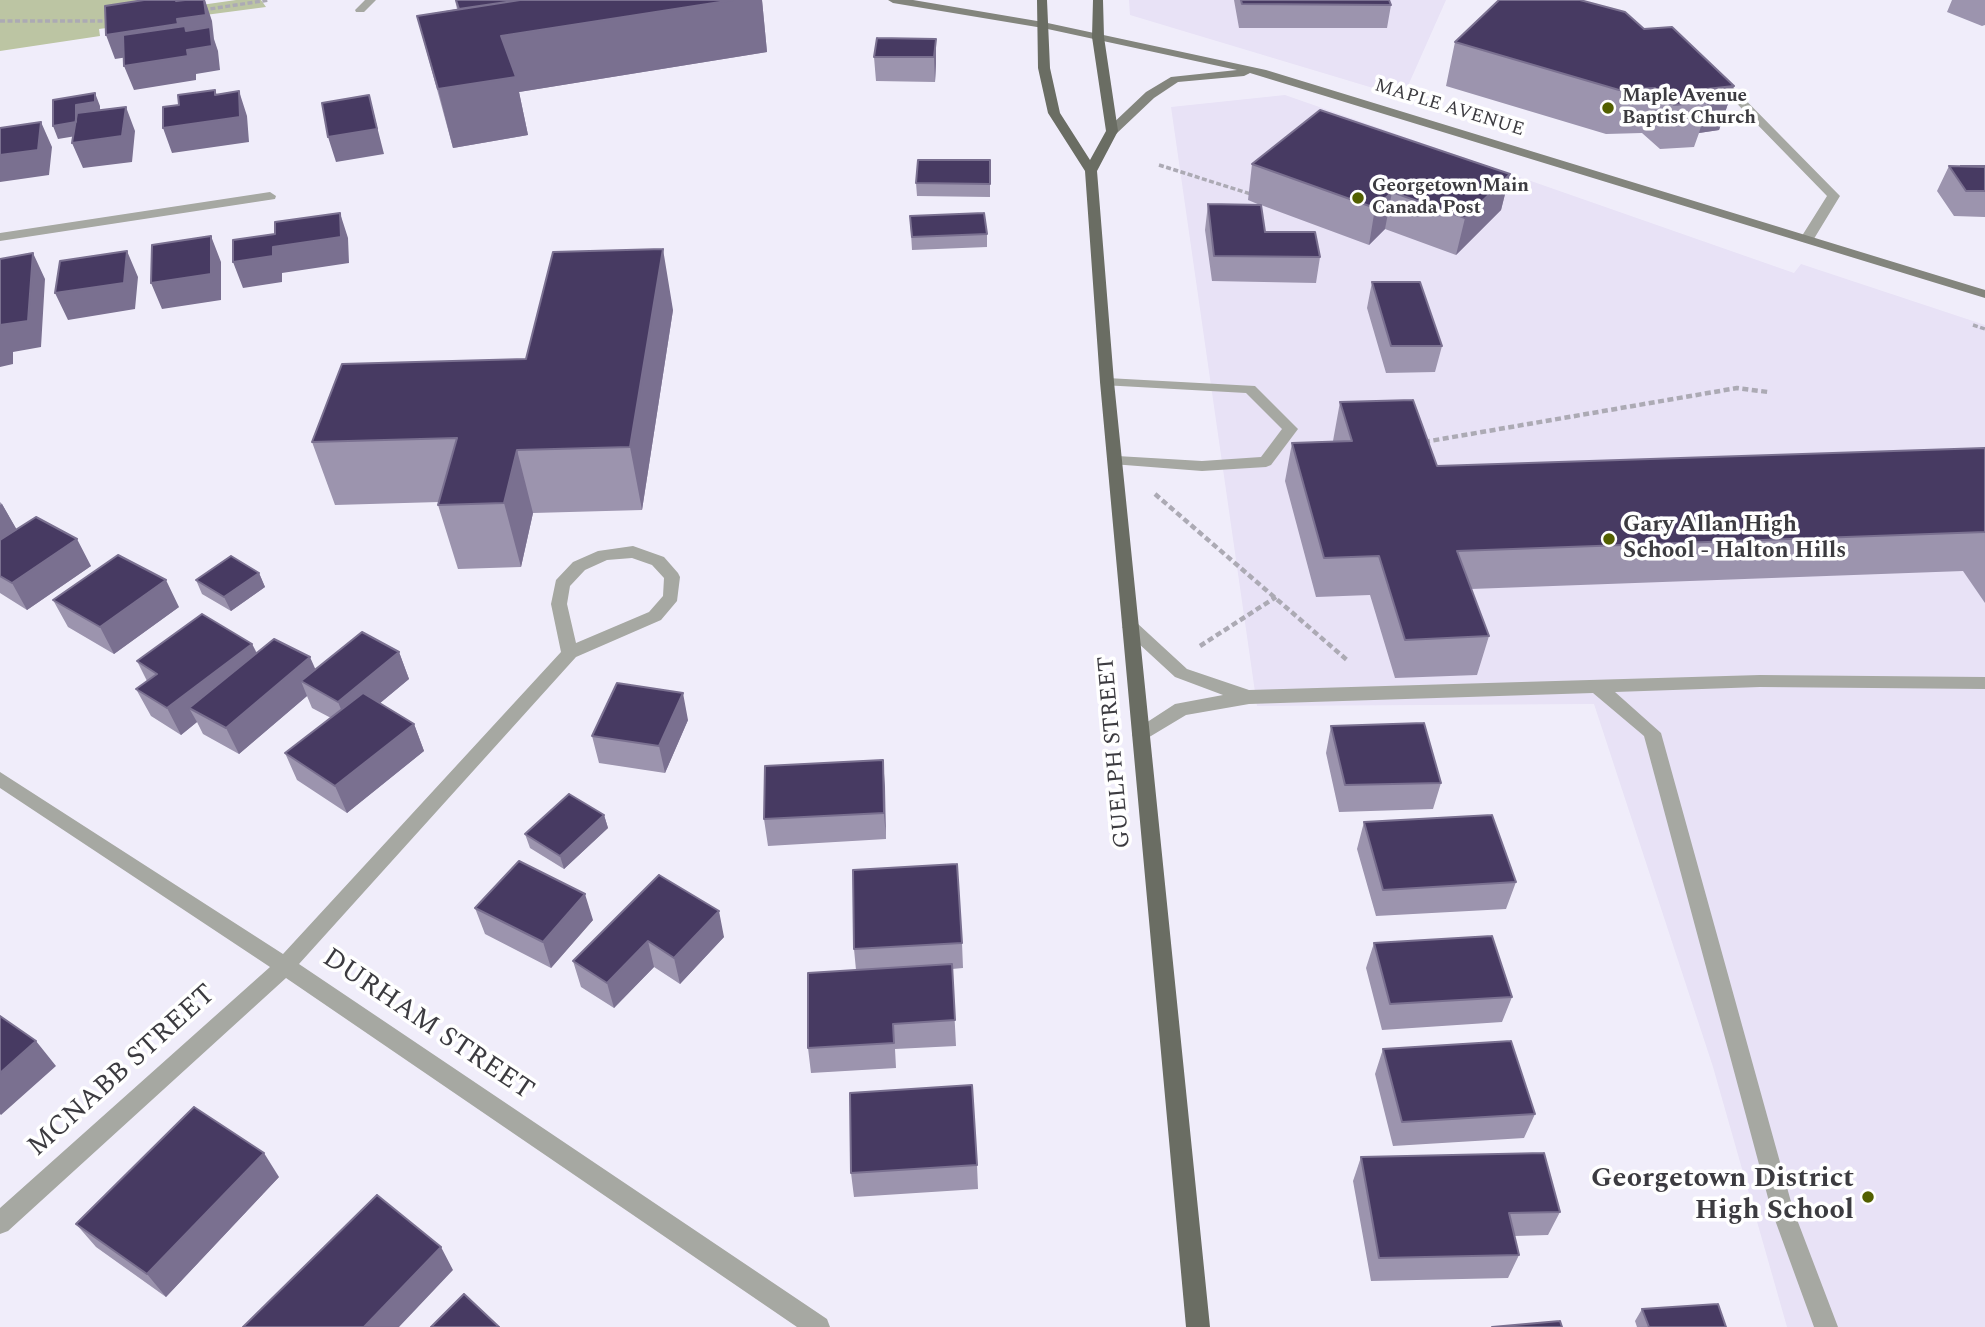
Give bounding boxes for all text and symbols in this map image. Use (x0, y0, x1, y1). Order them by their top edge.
street label: MAPLE AVENUE (1371, 75, 1527, 143)
place label: Maple Avenue Baptist Church (1622, 86, 1756, 130)
marker: Maple Avenue Baptist Church (1600, 100, 1616, 116)
place label: Georgetown Main Canada Post (1372, 176, 1529, 220)
marker: Georgetown Main Canada Post (1350, 190, 1366, 206)
place label: Gary Allan High School - Halton Hills (1623, 512, 1846, 566)
marker: Gary Allan High School - Halton Hills (1601, 531, 1617, 547)
street label: GUELPH STREET (1094, 655, 1138, 849)
street label: DURHAM STREET (315, 943, 539, 1109)
street label: MCNABB STREET (22, 979, 224, 1165)
place label: Georgetown District High School (1591, 1164, 1854, 1230)
marker: Georgetown District High School (1860, 1189, 1876, 1205)

